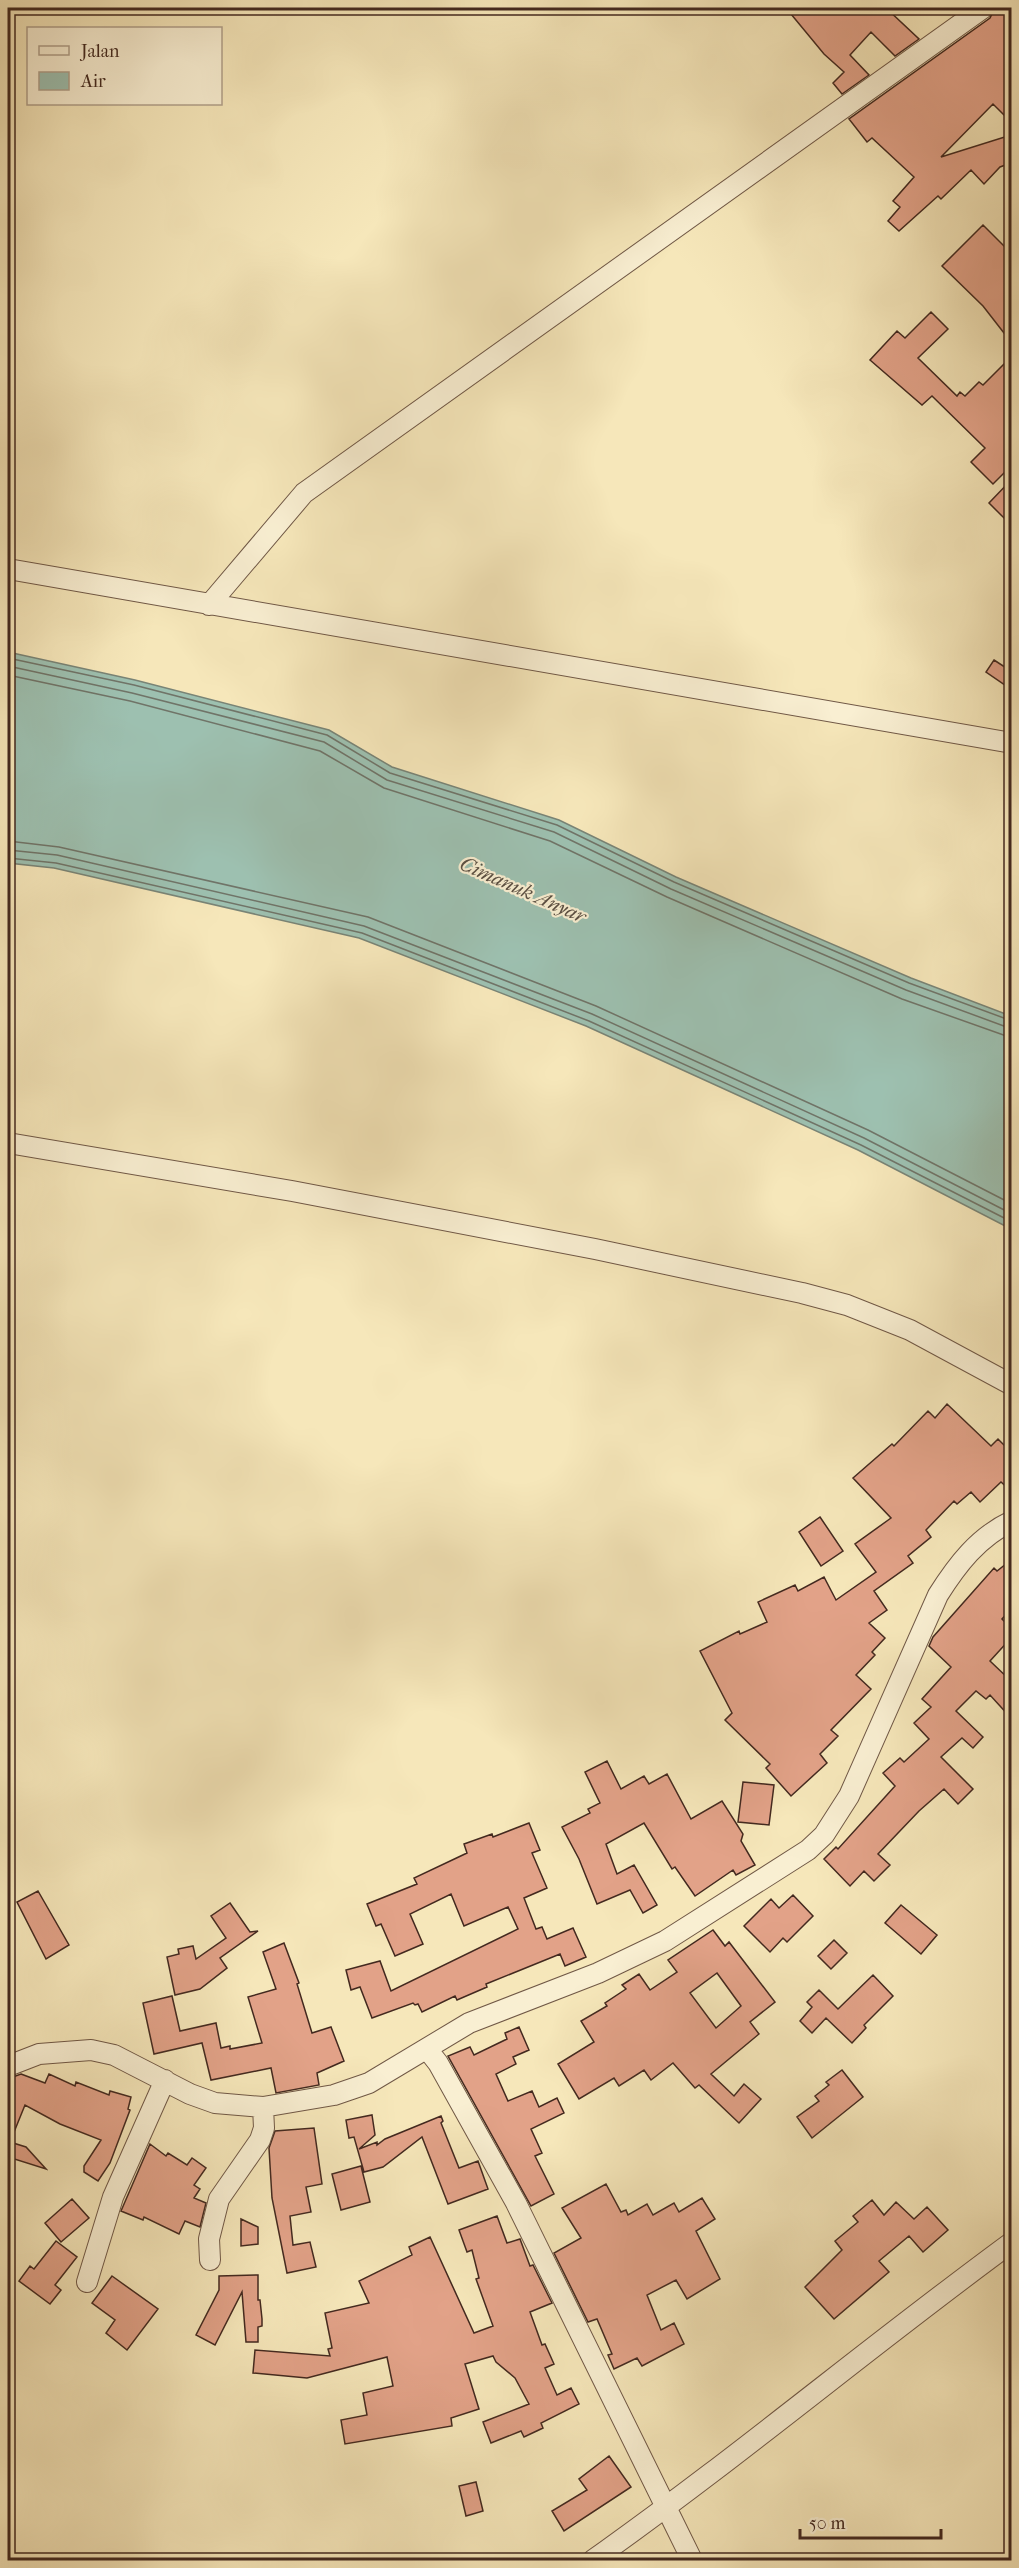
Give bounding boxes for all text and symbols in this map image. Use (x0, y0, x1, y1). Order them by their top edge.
legend (27, 27, 222, 105)
text: Jalan (79, 41, 120, 62)
text: Air (80, 71, 106, 92)
water label: Cimanuk Anyar (457, 852, 591, 929)
scale bar (800, 2502, 941, 2540)
text: 50 m (809, 2513, 846, 2534)

